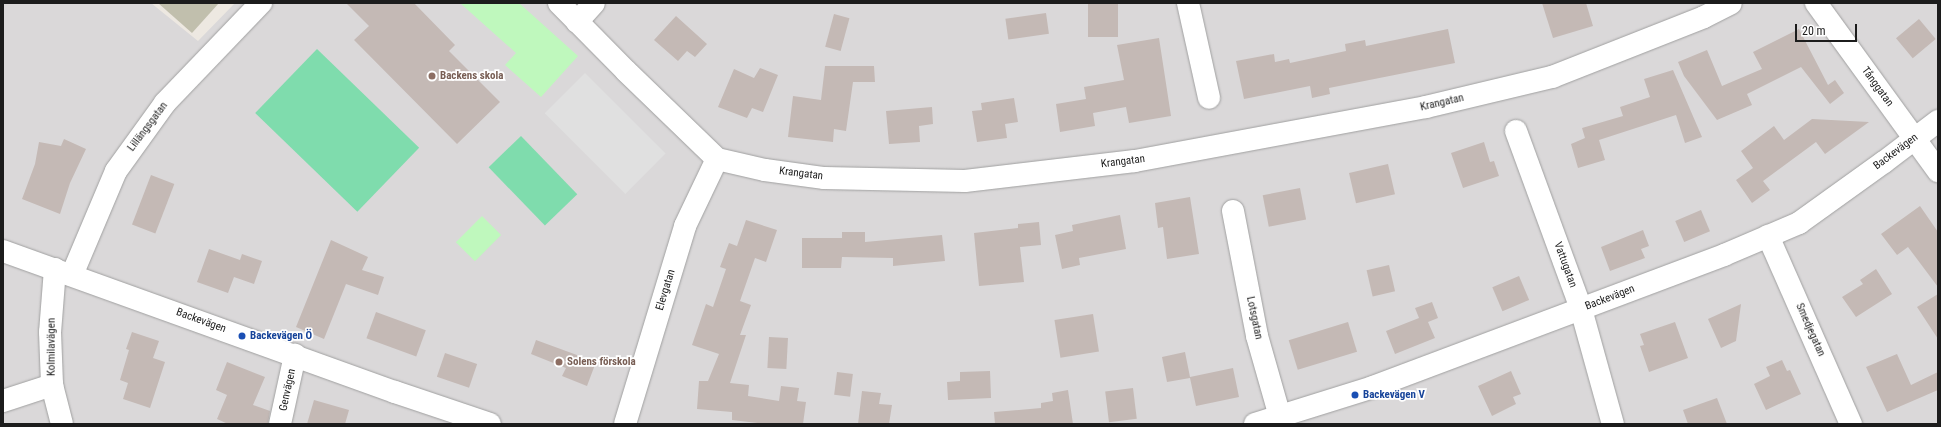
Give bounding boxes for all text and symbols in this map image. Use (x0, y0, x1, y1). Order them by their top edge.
scale bar (1797, 16, 1859, 42)
text: 20 m (1802, 24, 1826, 38)
street label: Tånggatan (1858, 65, 1896, 109)
place label: Backens skola (440, 69, 503, 83)
marker: Backens skola (427, 71, 437, 81)
street label: Krangatan (1419, 92, 1465, 114)
street label: Lillängsgatan (125, 100, 171, 154)
street label: Backevägen (1871, 131, 1921, 173)
street label: Krangatan (1100, 153, 1146, 171)
street label: Krangatan (778, 165, 824, 183)
street label: Vattugatan (1551, 240, 1579, 290)
street label: Elevgatan (654, 268, 678, 312)
street label: Backevägen (1583, 283, 1637, 313)
street label: Lotsgatan (1243, 295, 1265, 341)
street label: Smedjegatan (1792, 301, 1828, 359)
street label: Backevägen (174, 306, 228, 336)
street label: Kolmilavägen (45, 318, 59, 376)
place label: Backevägen Ö (250, 329, 312, 343)
marker: Backevägen Ö (237, 331, 247, 341)
place label: Solens förskola (567, 355, 636, 369)
marker: Solens förskola (554, 357, 564, 367)
street label: Genvägen (277, 368, 299, 412)
place label: Backevägen V (1363, 388, 1425, 402)
marker: Backevägen V (1350, 390, 1360, 400)

